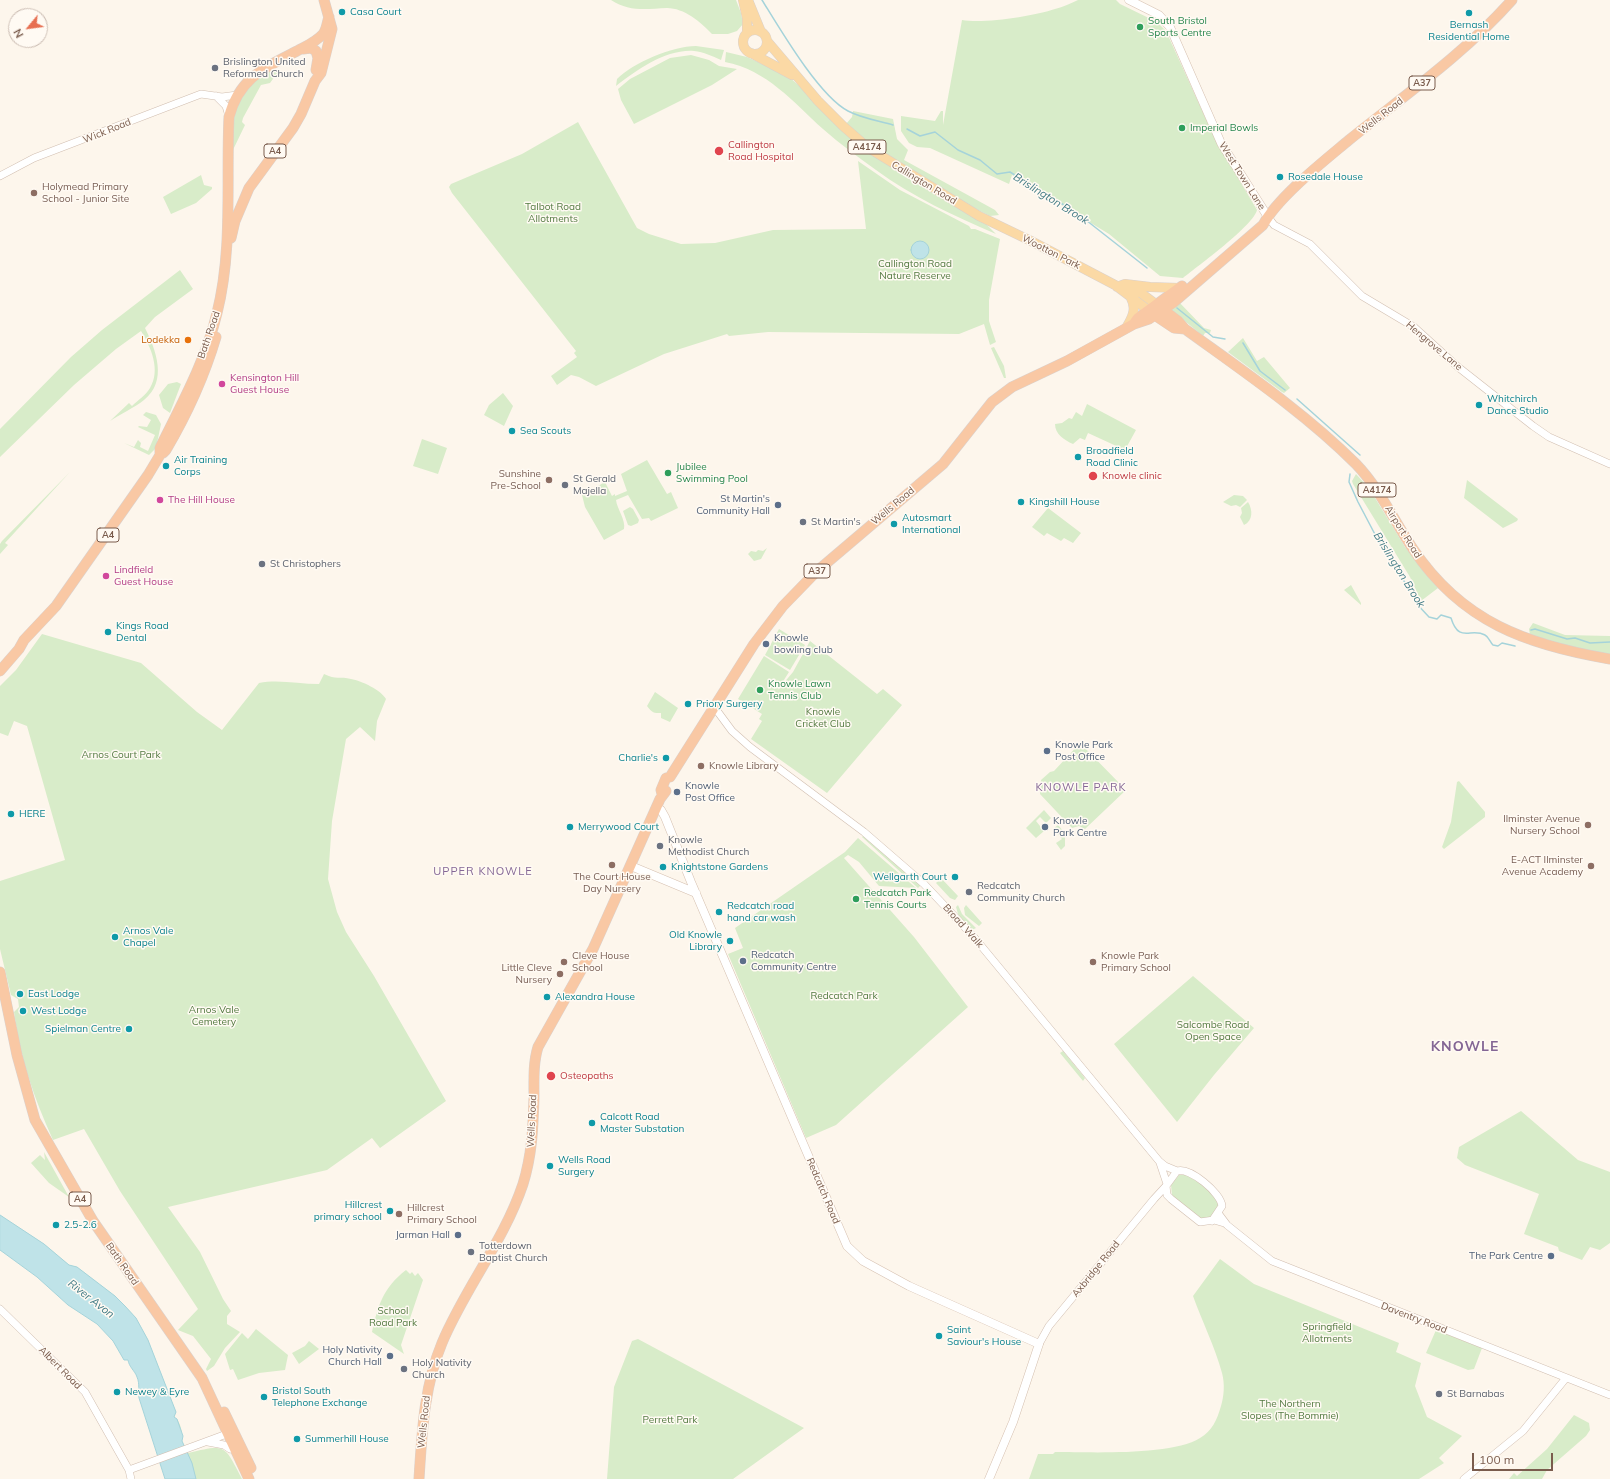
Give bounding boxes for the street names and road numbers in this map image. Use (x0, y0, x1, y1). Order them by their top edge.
road number: A37 (1409, 76, 1435, 90)
street label: Wells Road (1356, 95, 1406, 137)
street label: Wick Road (81, 116, 133, 146)
road number: A4174 (848, 140, 886, 154)
street label: West Town Lane (1216, 140, 1268, 212)
road number: A4 (264, 144, 286, 158)
street label: Callington Road (889, 159, 959, 207)
street label: Wootton Park (1020, 232, 1082, 272)
street label: Bath Road (195, 310, 223, 360)
street label: Hengrove Lane (1403, 319, 1465, 373)
road number: A4174 (1358, 483, 1396, 497)
street label: Wells Road (869, 484, 917, 528)
street label: Airport Road (1382, 504, 1424, 560)
road number: A4 (97, 528, 119, 542)
road number: A37 (804, 564, 830, 578)
street label: Broad Walk (940, 902, 986, 950)
street label: Wells Road (525, 1094, 539, 1148)
street label: Redcatch Road (804, 1156, 842, 1226)
road number: A4 (69, 1192, 91, 1206)
street label: Axbridge Road (1070, 1238, 1122, 1300)
street label: Bath Road (103, 1240, 141, 1288)
street label: Daventry Road (1379, 1300, 1449, 1336)
street label: Albert Road (36, 1344, 84, 1392)
street label: Wells Road (415, 1395, 433, 1449)

